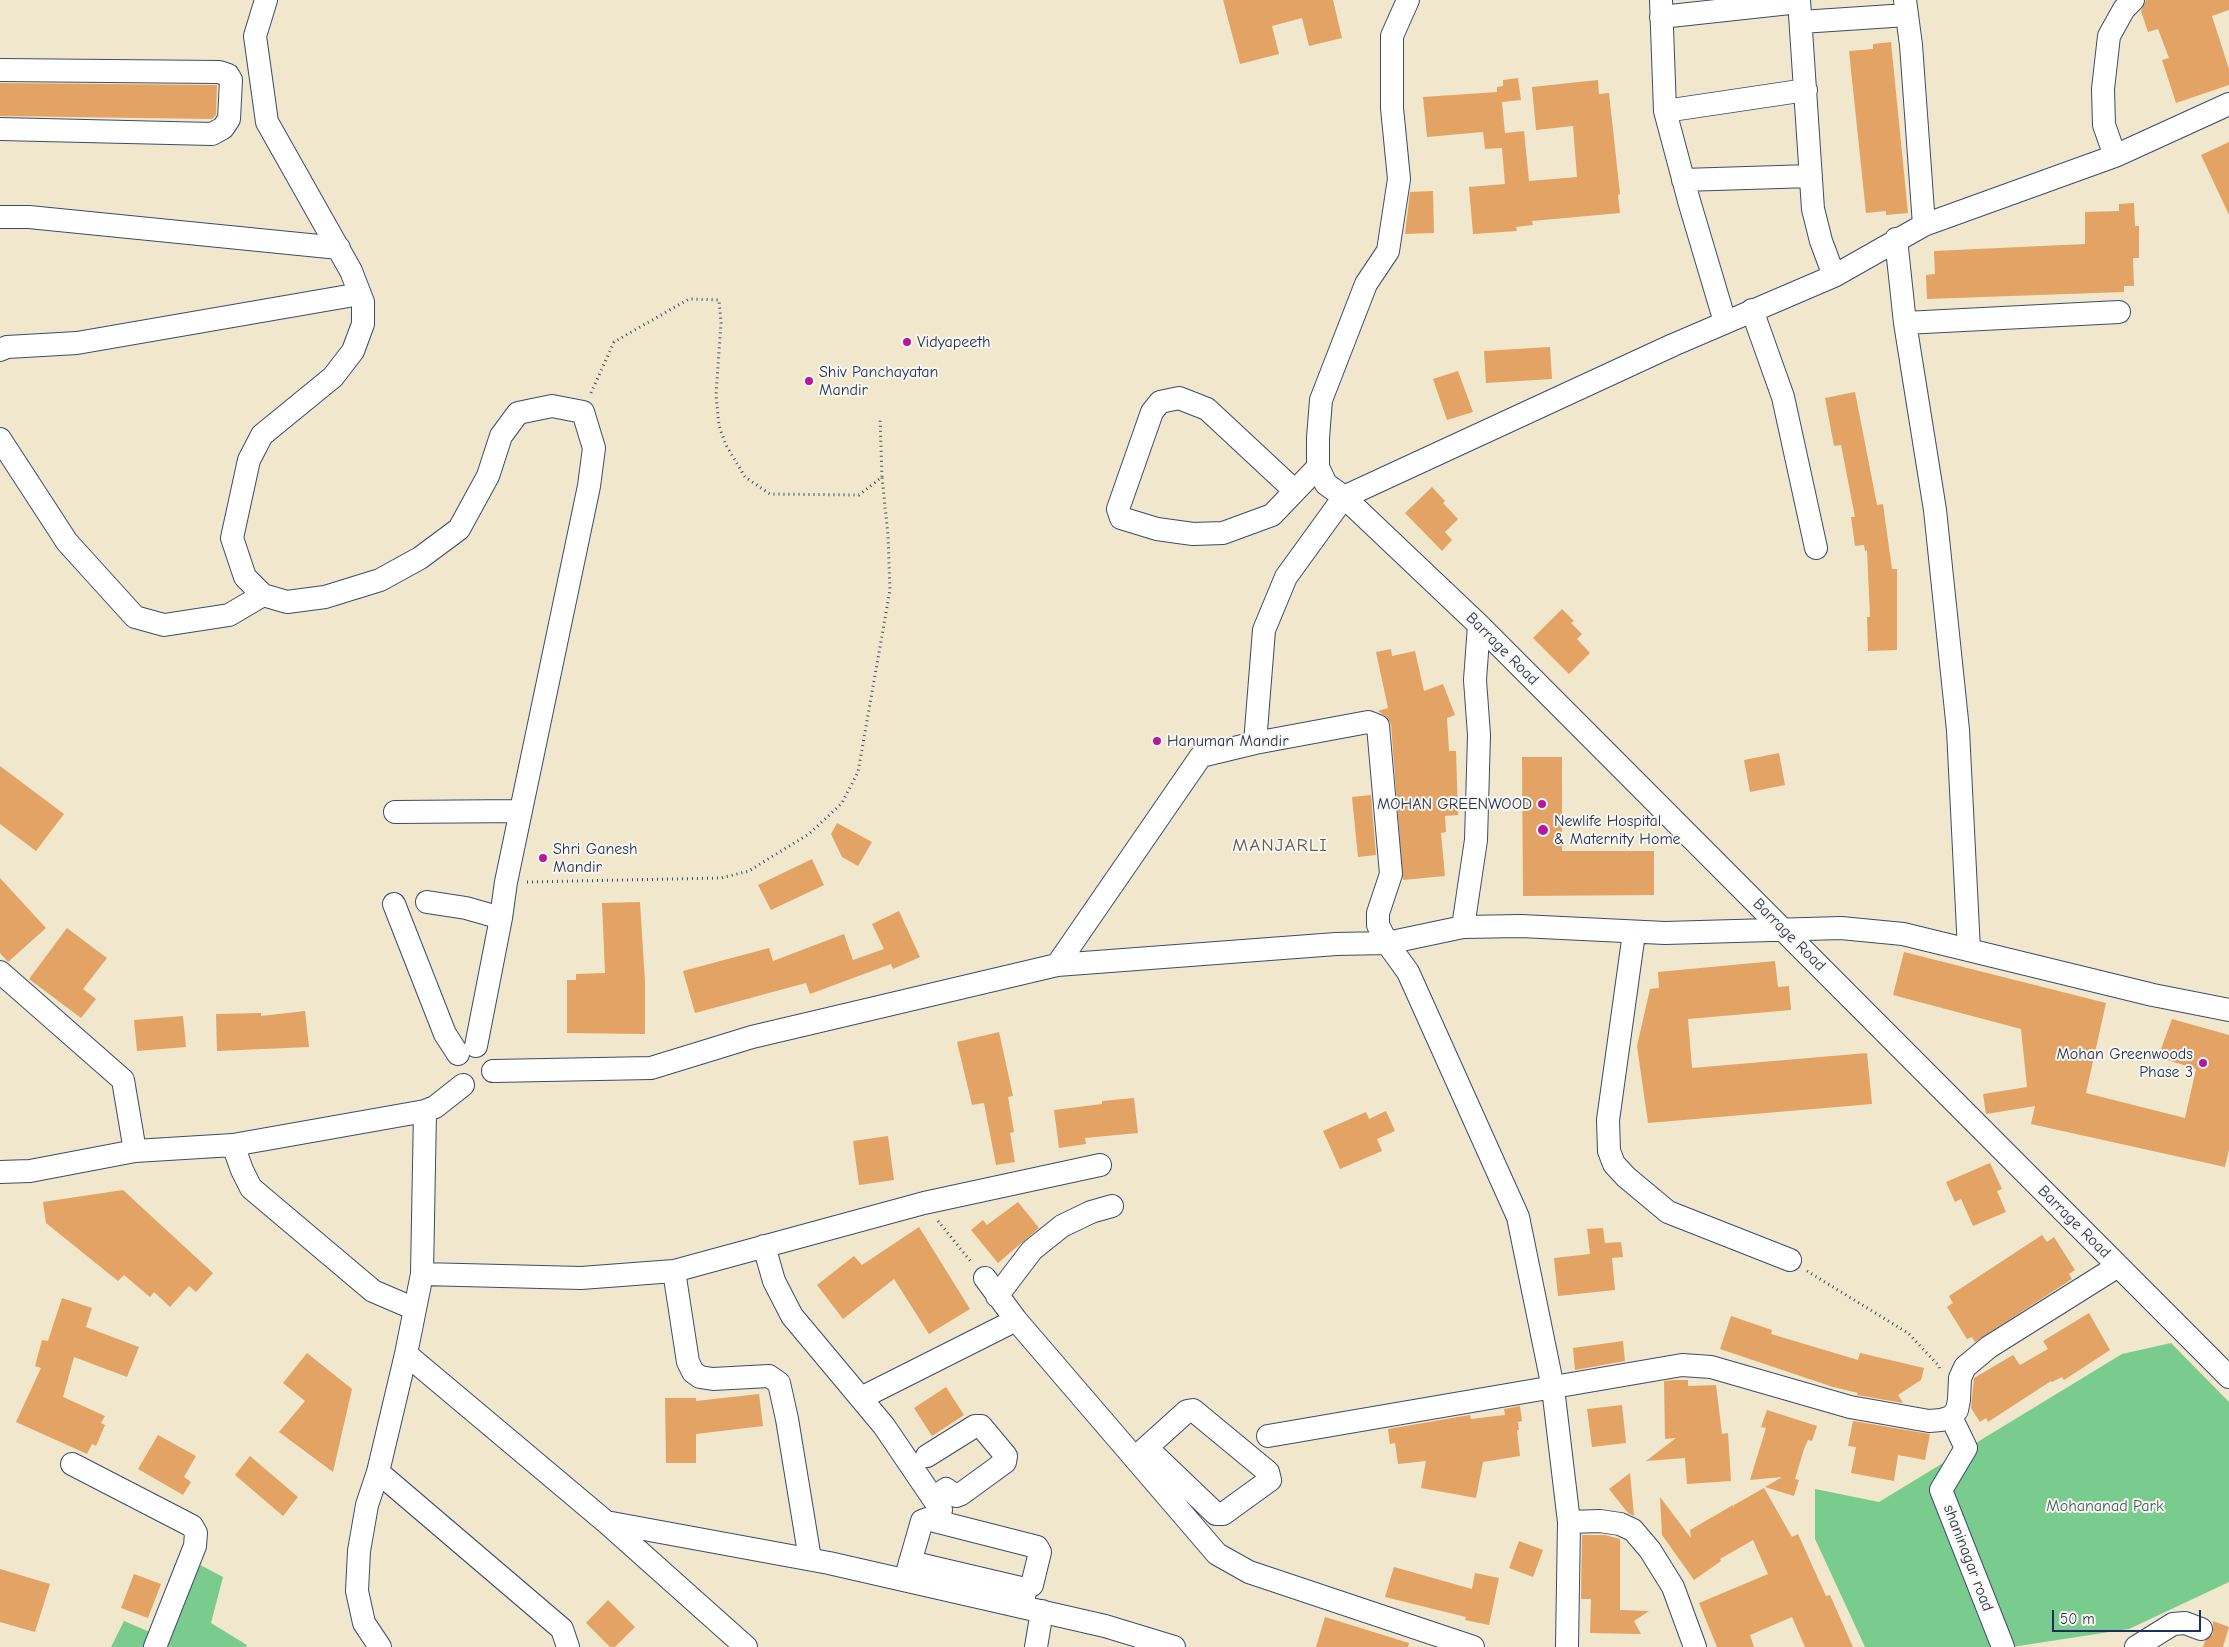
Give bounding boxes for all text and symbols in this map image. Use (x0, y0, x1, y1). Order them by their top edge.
place label: Vidyapeeth (917, 332, 991, 352)
marker: Vidyapeeth (901, 336, 913, 348)
place label: Shiv Panchayatan Mandir (819, 362, 938, 400)
marker: Shiv Panchayatan Mandir (803, 375, 815, 387)
street label: Barrage Road (1462, 609, 1542, 689)
place label: Hanuman Mandir (1167, 731, 1289, 751)
marker: Hanuman Mandir (1151, 735, 1163, 747)
place label: MOHAN GREENWOOD (1377, 794, 1532, 814)
marker: MOHAN GREENWOOD (1536, 798, 1548, 810)
place label: Newlife Hospital & Maternity Home (1554, 811, 1681, 849)
marker: Newlife Hospital & Maternity Home (1536, 823, 1550, 837)
district label: MANJARLI (1231, 835, 1329, 857)
place label: Shri Ganesh Mandir (553, 839, 638, 877)
marker: Shri Ganesh Mandir (537, 852, 549, 864)
street label: Barrage Road (1749, 895, 1829, 975)
place label: Mohan Greenwoods Phase 3 (2056, 1044, 2193, 1082)
marker: Mohan Greenwoods Phase 3 (2197, 1057, 2209, 1069)
street label: Barrage Road (2034, 1182, 2114, 1262)
park label: Mohananad Park (2046, 1496, 2164, 1516)
street label: shaninagar road (1939, 1502, 1997, 1614)
scale bar (2054, 1600, 2203, 1632)
text: 50 m (2060, 1610, 2095, 1628)

